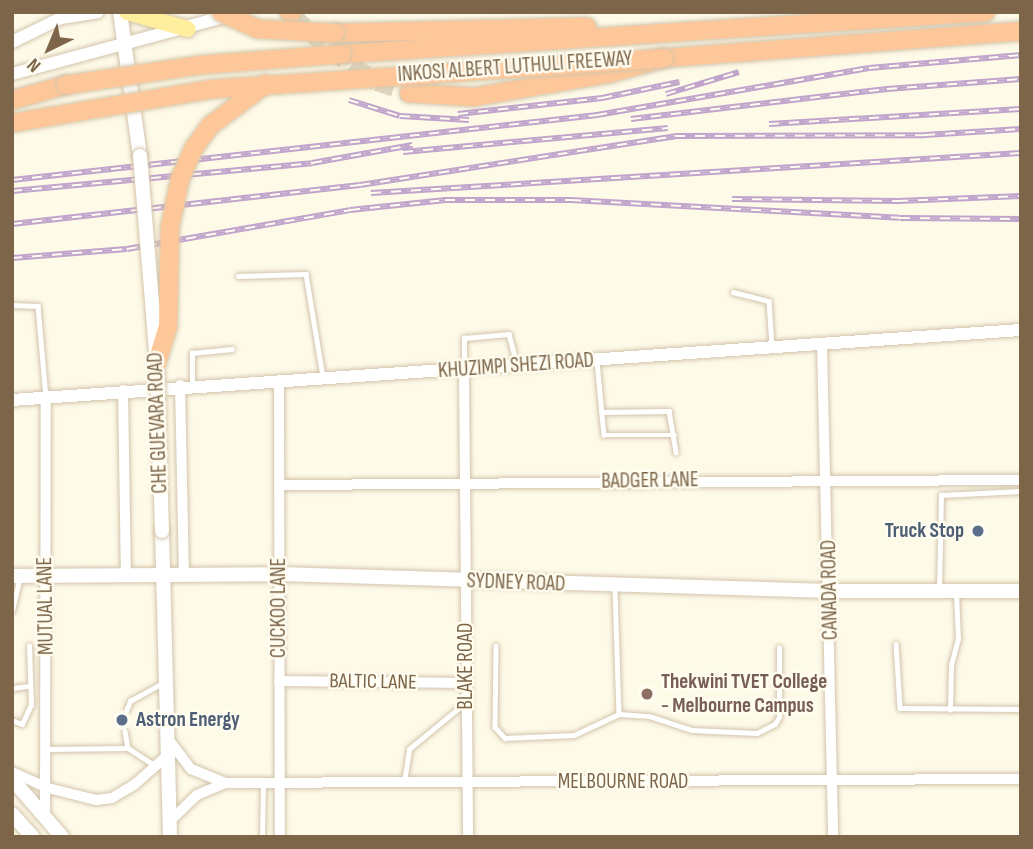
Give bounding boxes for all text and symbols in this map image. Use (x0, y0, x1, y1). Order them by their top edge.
north arrow (14, 14, 84, 84)
street label: INKOSI ALBERT LUTHULI FREEWAY (397, 46, 633, 88)
text: N (23, 53, 46, 77)
street label: KHUZIMPI SHEZI ROAD (437, 348, 595, 384)
street label: CHE GUEVARA ROAD (143, 352, 173, 494)
street label: BADGER LANE (601, 468, 699, 494)
place label: Truck Stop (885, 518, 964, 544)
marker: Truck Stop (970, 523, 986, 539)
street label: CANADA ROAD (817, 540, 843, 640)
street label: MUTUAL LANE (33, 557, 59, 655)
street label: CUCKOO LANE (266, 558, 292, 658)
street label: SYDNEY ROAD (466, 569, 566, 597)
street label: BLAKE ROAD (453, 623, 479, 709)
street label: BALTIC LANE (329, 669, 417, 695)
place label: Thekwini TVET College - Melbourne Campus (661, 669, 827, 719)
marker: Thekwini TVET College - Melbourne Campus (639, 686, 655, 702)
place label: Astron Energy (136, 707, 240, 733)
marker: Astron Energy (114, 712, 130, 728)
street label: MELBOURNE ROAD (558, 769, 688, 795)

